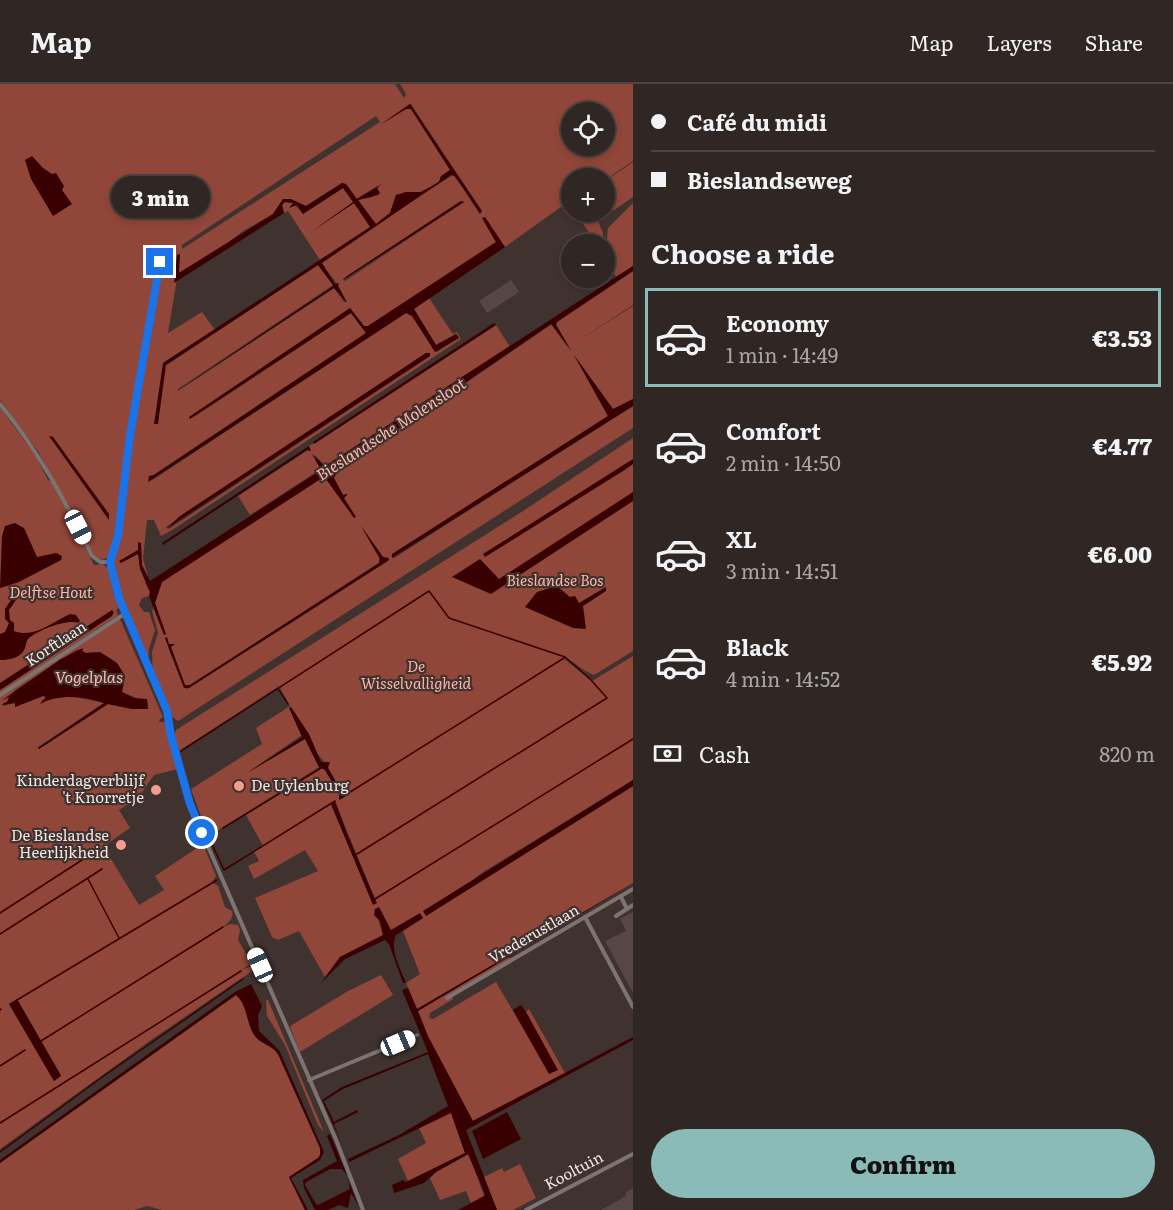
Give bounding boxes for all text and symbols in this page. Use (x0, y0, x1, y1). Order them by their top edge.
text: Map (30, 20, 92, 62)
text: Map (909, 26, 954, 57)
text: Layers (987, 26, 1052, 57)
text: Share (1085, 26, 1143, 57)
map controls (561, 102, 615, 288)
button: locate (561, 102, 615, 156)
text: Café du midi (687, 105, 827, 138)
text: Bieslandseweg (687, 163, 852, 196)
button: + (561, 168, 615, 222)
callout: 3 min (110, 175, 210, 217)
text: 3 min (132, 182, 189, 212)
text: Choose a ride (651, 232, 834, 272)
button: − (561, 234, 615, 288)
route end (146, 248, 173, 275)
text: Economy (726, 306, 829, 339)
icon: car (654, 311, 708, 365)
text: €3.53 (1092, 321, 1152, 354)
text: 1 min · 14:49 (726, 339, 838, 369)
water label: Bieslandsche Molensloot (311, 370, 471, 486)
text: Comfort (726, 414, 821, 447)
icon: car (654, 419, 708, 473)
text: €4.77 (1092, 429, 1152, 462)
text: 2 min · 14:50 (726, 447, 841, 477)
car (62, 507, 94, 547)
text: XL (726, 522, 757, 555)
icon: car (654, 527, 708, 581)
text: €6.00 (1088, 537, 1152, 570)
text: 3 min · 14:51 (726, 555, 838, 585)
park label: Bieslandse Bos (506, 568, 604, 591)
park label: Delftse Hout (9, 580, 93, 603)
street label: Korftlaan (20, 614, 90, 671)
text: Black (726, 630, 788, 663)
icon: car (654, 635, 708, 689)
text: €5.92 (1092, 645, 1152, 678)
park label: De Wisselvalligheid (361, 654, 472, 694)
text: 4 min · 14:52 (726, 663, 840, 693)
water label: Vogelplas (55, 664, 123, 688)
icon: cash (651, 737, 684, 770)
text: Cash (699, 737, 750, 770)
text: 820 m (1099, 738, 1155, 768)
place label: Kinderdagverblijf 't Knorretje (16, 768, 145, 808)
place label: De Uylenburg (251, 773, 349, 796)
marker: De Uylenburg (232, 779, 246, 793)
marker: Kinderdagverblijf 't Knorretje (149, 783, 163, 797)
route start (188, 819, 215, 846)
place label: De Bieslandse Heerlijkheid (11, 823, 109, 863)
marker: De Bieslandse Heerlijkheid (114, 838, 128, 852)
street label: Vrederustlaan (484, 897, 583, 968)
car (244, 945, 276, 985)
car (378, 1028, 418, 1058)
button: Confirm (651, 1129, 1155, 1198)
street label: Kooltuin (540, 1145, 607, 1195)

